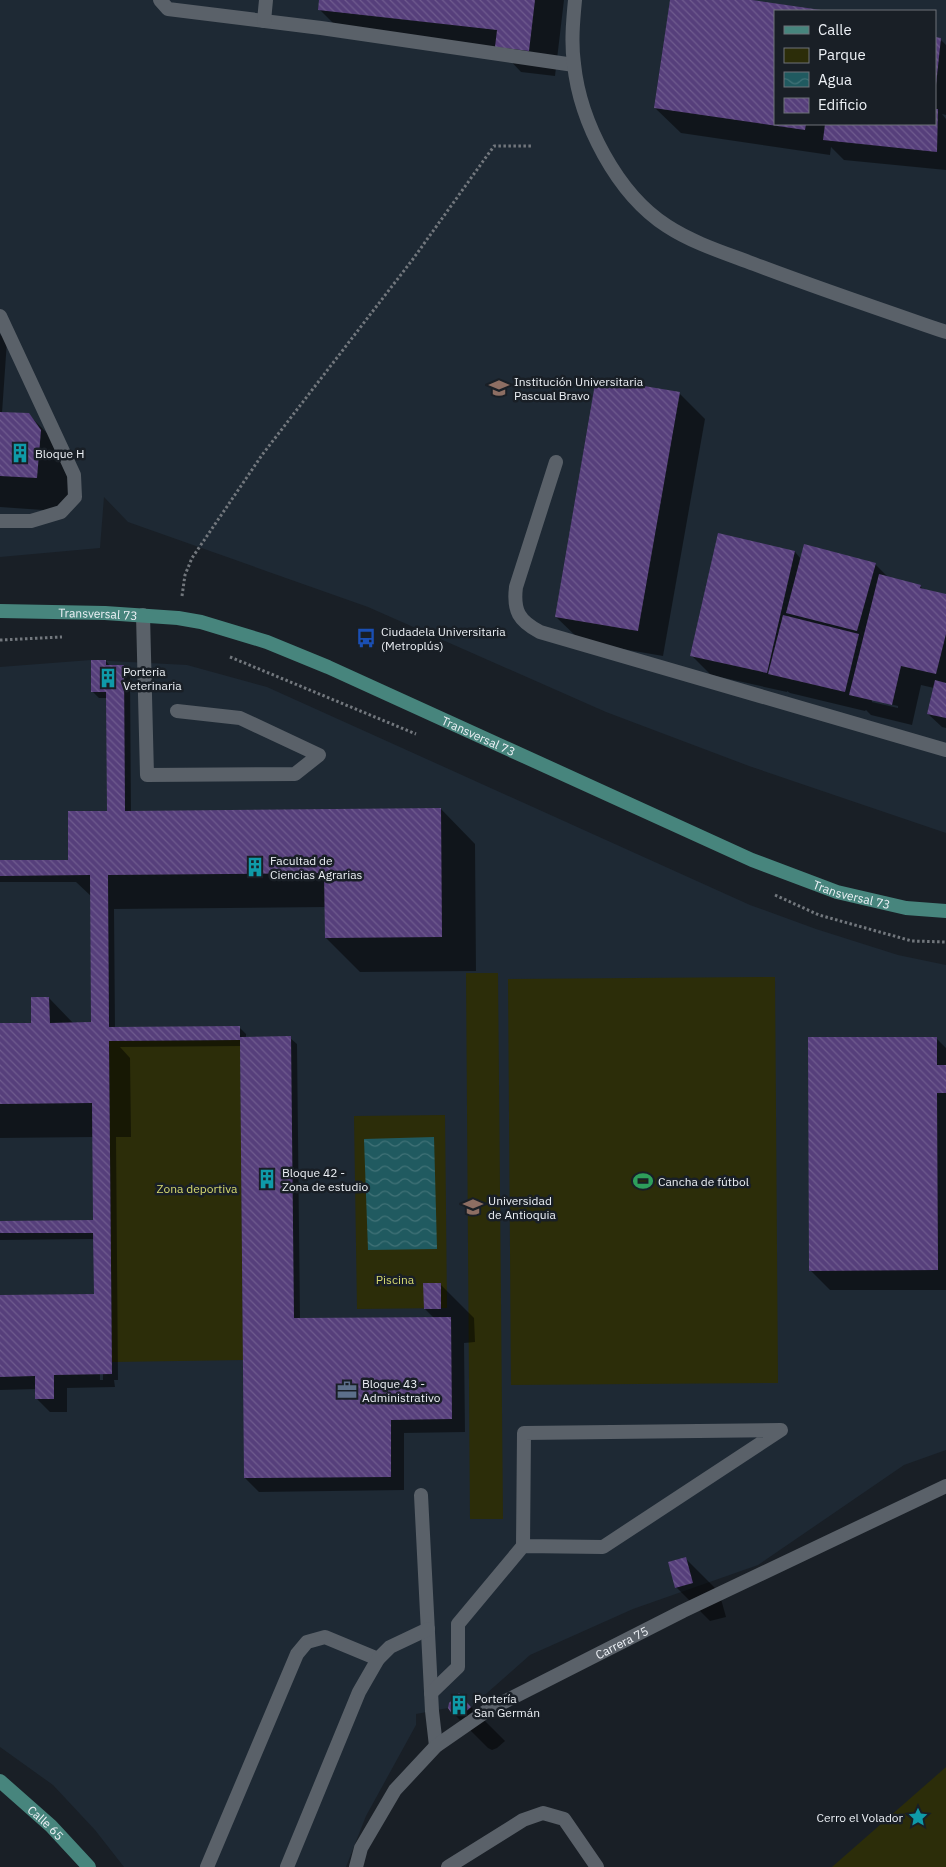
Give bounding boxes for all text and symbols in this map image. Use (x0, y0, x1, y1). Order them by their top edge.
legend (774, 10, 936, 125)
text: Calle (818, 20, 852, 39)
text: Parque (818, 45, 866, 64)
text: Agua (818, 70, 852, 89)
text: Edificio (818, 95, 867, 114)
place label: Institución Universitaria Pascual Bravo (514, 374, 644, 403)
school or university icon: Institución Universitaria Pascual Bravo (488, 377, 510, 399)
building icon: Bloque H (9, 442, 31, 464)
place label: Bloque H (35, 446, 85, 461)
street label: Transversal 73 (58, 605, 138, 623)
place label: Ciudadela Universitaria (Metroplús) (381, 624, 506, 653)
bus stop icon: Ciudadela Universitaria (Metroplús) (355, 627, 377, 649)
place label: Porteria Veterinaria (123, 664, 182, 693)
building icon: Porteria Veterinaria (97, 667, 119, 689)
street label: Transversal 73 (440, 712, 518, 759)
place label: Facultad de Ciencias Agrarias (270, 853, 363, 882)
building icon: Facultad de Ciencias Agrarias (244, 856, 266, 878)
street label: Transversal 73 (811, 876, 892, 912)
place label: Bloque 42 - Zona de estudio (282, 1165, 368, 1194)
building icon: Bloque 42 - Zona de estudio (256, 1168, 278, 1190)
sports icon: Cancha de fútbol (632, 1170, 654, 1192)
place label: Cancha de fútbol (658, 1174, 749, 1189)
park label: Zona deportiva (157, 1181, 238, 1196)
place label: Universidad de Antioquia (488, 1193, 557, 1222)
school or university icon: Universidad de Antioquia (462, 1196, 484, 1218)
park label: Piscina (376, 1272, 415, 1287)
place label: Bloque 43 - Administrativo (362, 1376, 441, 1405)
office icon: Bloque 43 - Administrativo (336, 1379, 358, 1401)
street label: Carrera 75 (593, 1623, 650, 1662)
place label: Portería San Germán (474, 1691, 540, 1720)
building icon: Portería San Germán (448, 1694, 470, 1716)
street label: Calle 65 (25, 1802, 67, 1843)
place icon: Cerro el Volador (907, 1806, 929, 1828)
place label: Cerro el Volador (817, 1810, 904, 1825)

